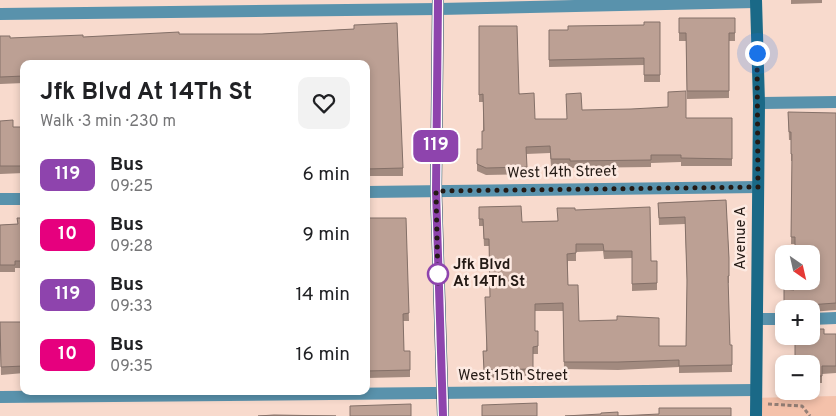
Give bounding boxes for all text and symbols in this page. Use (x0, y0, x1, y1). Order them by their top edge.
your location (745, 41, 770, 66)
button: heart (298, 77, 350, 129)
text: Jfk Blvd At 14Th St (40, 78, 252, 108)
text: Walk · 3 min · 230 m (40, 112, 176, 132)
line badge: 119 (407, 130, 465, 162)
text: 119 (423, 134, 449, 157)
text: Bus (110, 153, 144, 177)
text: 119 (55, 163, 80, 186)
text: 6 min (303, 163, 350, 187)
street label: West 14th Street (507, 163, 617, 183)
text: 09:25 (110, 177, 153, 197)
street label: Avenue A (732, 206, 751, 270)
text: Bus (110, 213, 144, 237)
text: 10 (58, 223, 77, 246)
text: 9 min (303, 223, 350, 247)
text: 09:28 (110, 237, 153, 257)
north arrow (775, 245, 820, 290)
map controls (775, 245, 820, 400)
place label: Jfk Blvd At 14Th St (453, 256, 525, 292)
marker: Jfk Blvd At 14Th St (427, 263, 449, 285)
text: Bus (110, 273, 144, 297)
text: 119 (55, 283, 80, 306)
text: 14 min (295, 283, 350, 307)
text: 09:33 (110, 297, 153, 317)
button: + (775, 300, 820, 345)
text: Bus (110, 333, 144, 357)
text: 10 (58, 343, 77, 366)
text: 16 min (295, 343, 350, 367)
button: − (775, 355, 820, 400)
text: 09:35 (110, 357, 153, 377)
street label: West 15th Street (458, 367, 568, 386)

